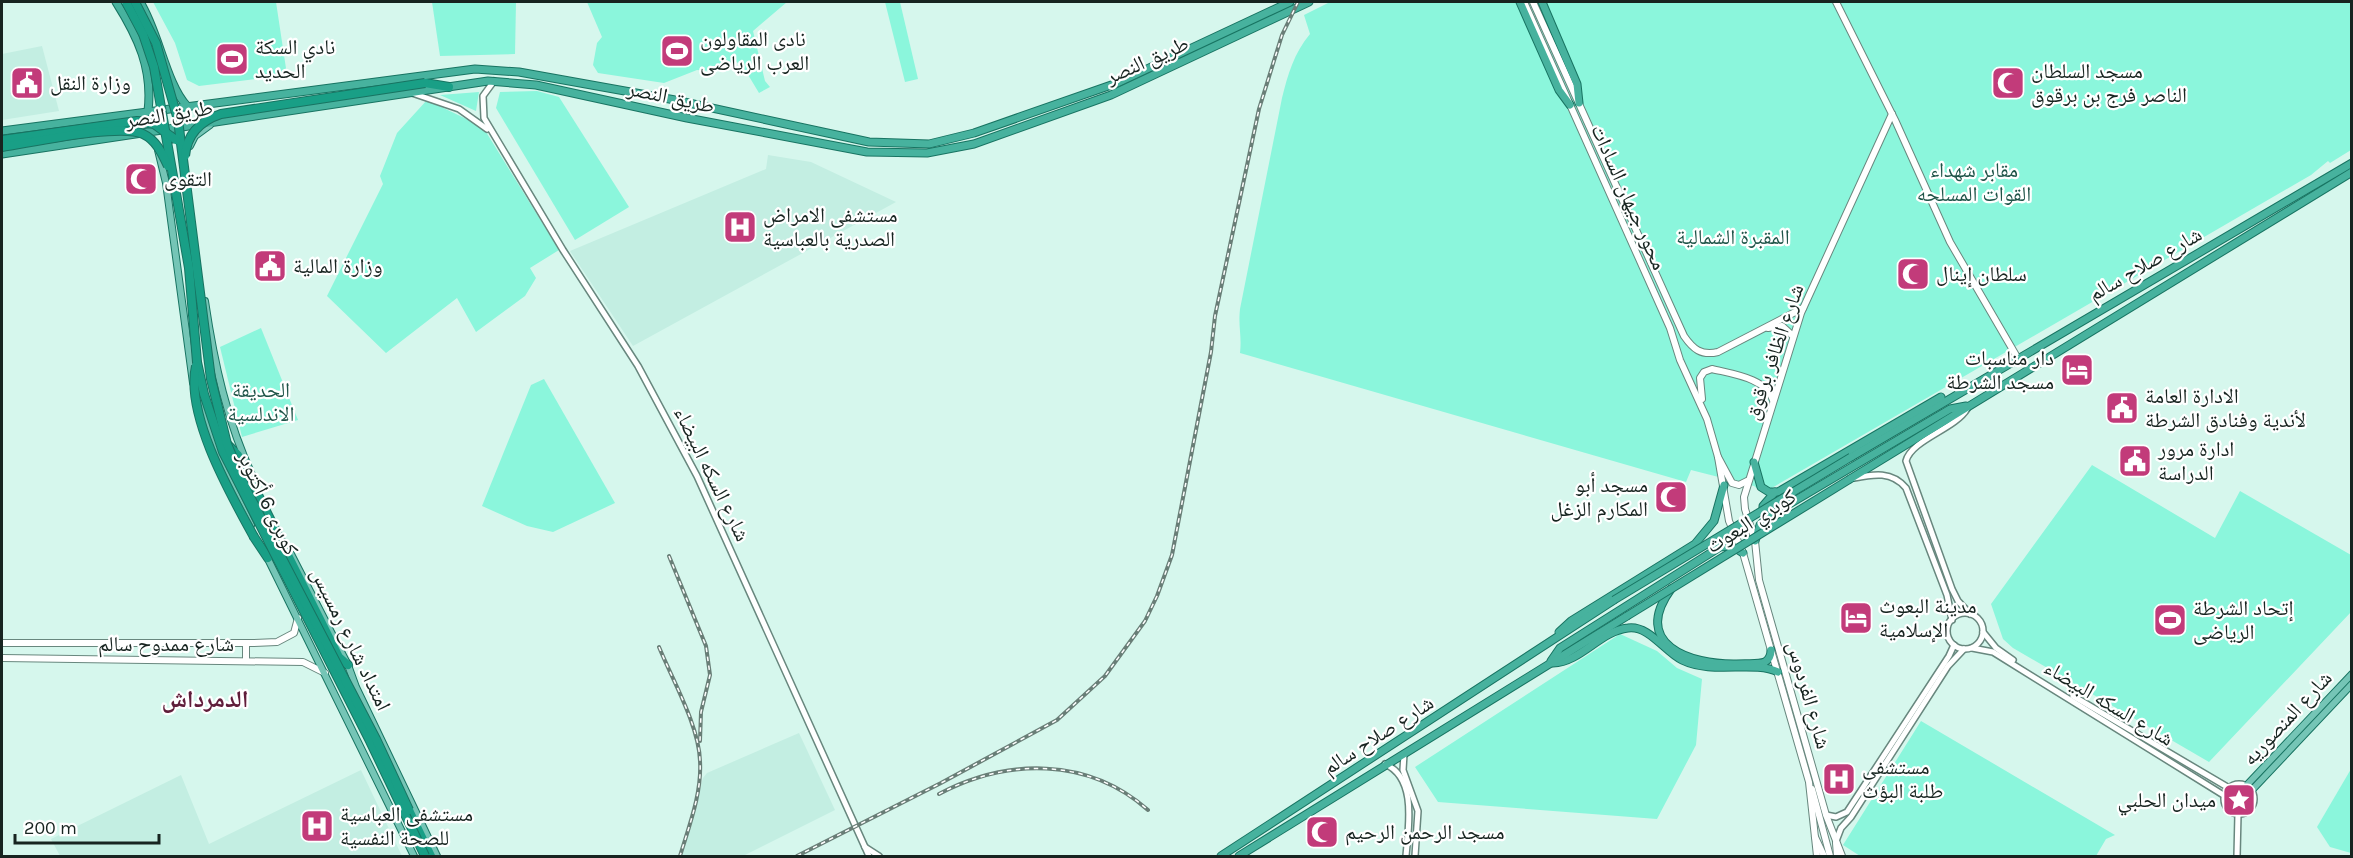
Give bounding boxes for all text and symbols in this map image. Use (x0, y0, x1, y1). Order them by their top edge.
place label: نادى المقاولون العرب الرياضى (700, 27, 809, 76)
street label: طريق النصر (1101, 31, 1193, 90)
sports icon: نادى المقاولون العرب الرياضى (659, 33, 695, 69)
place label: نادي السكة الحديد (255, 35, 335, 83)
sports icon: نادي السكة الحديد (214, 41, 250, 77)
place label: مسجد السلطان الناصر فرج بن برقوق (2031, 59, 2187, 108)
public building icon: وزارة النقل (9, 65, 45, 101)
mosque icon: مسجد السلطان الناصر فرج بن برقوق (1990, 65, 2026, 101)
place label: وزارة النقل (50, 71, 131, 96)
street label: طريق النصر (624, 76, 717, 119)
street label: طريق النصر (122, 95, 215, 134)
street label: محور جيهان السادات (1586, 121, 1672, 273)
park label: مقابر شهداء القوات المسلحه (1917, 158, 2031, 206)
mosque icon: التقوى (123, 161, 159, 197)
place label: التقوى (164, 167, 212, 191)
place label: مستشفى الامراض الصدرية بالعباسية (763, 203, 897, 251)
hospital icon: مستشفى الامراض الصدرية بالعباسية (722, 209, 758, 245)
street label: شارع صلاح سالم (2084, 222, 2207, 308)
park label: المقبرة الشمالية (1676, 225, 1790, 249)
public building icon: وزارة المالية (252, 248, 288, 284)
place label: وزارة المالية (293, 254, 383, 278)
mosque icon: سلطان إينال (1895, 256, 1931, 292)
place label: سلطان إينال (1936, 262, 2027, 288)
street label: شارع الظافر برقوق (1740, 281, 1809, 423)
place label: دار مناسبات مسجد الشرطة (1946, 346, 2054, 394)
hotel icon: دار مناسبات مسجد الشرطة (2059, 352, 2095, 388)
park label: الحديقة الاندلسية (227, 378, 295, 426)
place label: الادارة العامة لأندية وفنادق الشرطة (2145, 384, 2306, 433)
public building icon: الادارة العامة لأندية وفنادق الشرطة (2104, 390, 2140, 426)
street label: شارع السكه البيضاء (668, 403, 755, 545)
place label: ادارة مرور الدراسة (2157, 437, 2234, 485)
public building icon: ادارة مرور الدراسة (2117, 443, 2153, 479)
street label: كوبرى 6 أكتوبر (232, 446, 304, 559)
place label: مسجد أبو المكارم الزغل (1551, 472, 1648, 523)
mosque icon: مسجد أبو المكارم الزغل (1653, 479, 1689, 515)
street label: كوبري البعوث (1702, 484, 1803, 562)
street label: امتداد شارع رمسيس (305, 564, 396, 715)
place label: مدينة البعوث الإسلامية (1879, 594, 1977, 643)
place label: إتحاد الشرطة الرياضى (2193, 596, 2293, 645)
hotel icon: مدينة البعوث الإسلامية (1838, 600, 1874, 636)
sports icon: إتحاد الشرطة الرياضى (2152, 602, 2188, 638)
street label: شارع ممدوح سالم (98, 632, 234, 658)
street label: شارع الفردوس (1781, 638, 1836, 752)
street label: شارع السكه البيضاء (2040, 655, 2178, 752)
street label: شارع المنصوريه (2237, 666, 2337, 771)
district label: الدمرداش (161, 685, 249, 713)
street label: شارع صلاح سالم (1318, 690, 1439, 781)
place label: مستشفى طلبة البؤث (1862, 755, 1943, 803)
hospital icon: مستشفى طلبة البؤث (1821, 761, 1857, 797)
place icon: ميدان الحلبي (2221, 782, 2257, 818)
place label: ميدان الحلبي (2117, 788, 2216, 816)
place label: مستشفى العباسية للصحة النفسية (340, 802, 473, 850)
scale bar (15, 807, 159, 845)
hospital icon: مستشفى العباسية للصحة النفسية (299, 808, 335, 844)
mosque icon: مسجد الرحمن الرحيم (1304, 814, 1340, 850)
text: 200 m (24, 817, 77, 839)
place label: مسجد الرحمن الرحيم (1345, 820, 1505, 846)

